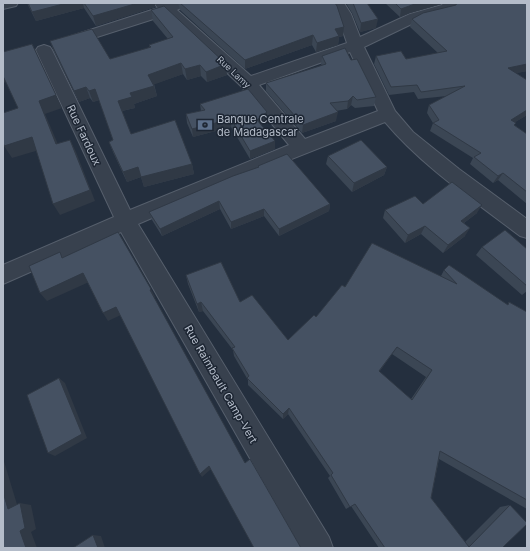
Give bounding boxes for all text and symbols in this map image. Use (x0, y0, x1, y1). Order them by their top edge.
street label: Rue Lamy (215, 54, 253, 90)
street label: Rue Fardoux (64, 102, 104, 168)
place label: Banque Centrale de Madagascar (217, 112, 304, 139)
bank icon: Banque Centrale de Madagascar (196, 116, 214, 134)
street label: Rue Raimbault Camp-Vert (181, 322, 261, 446)

